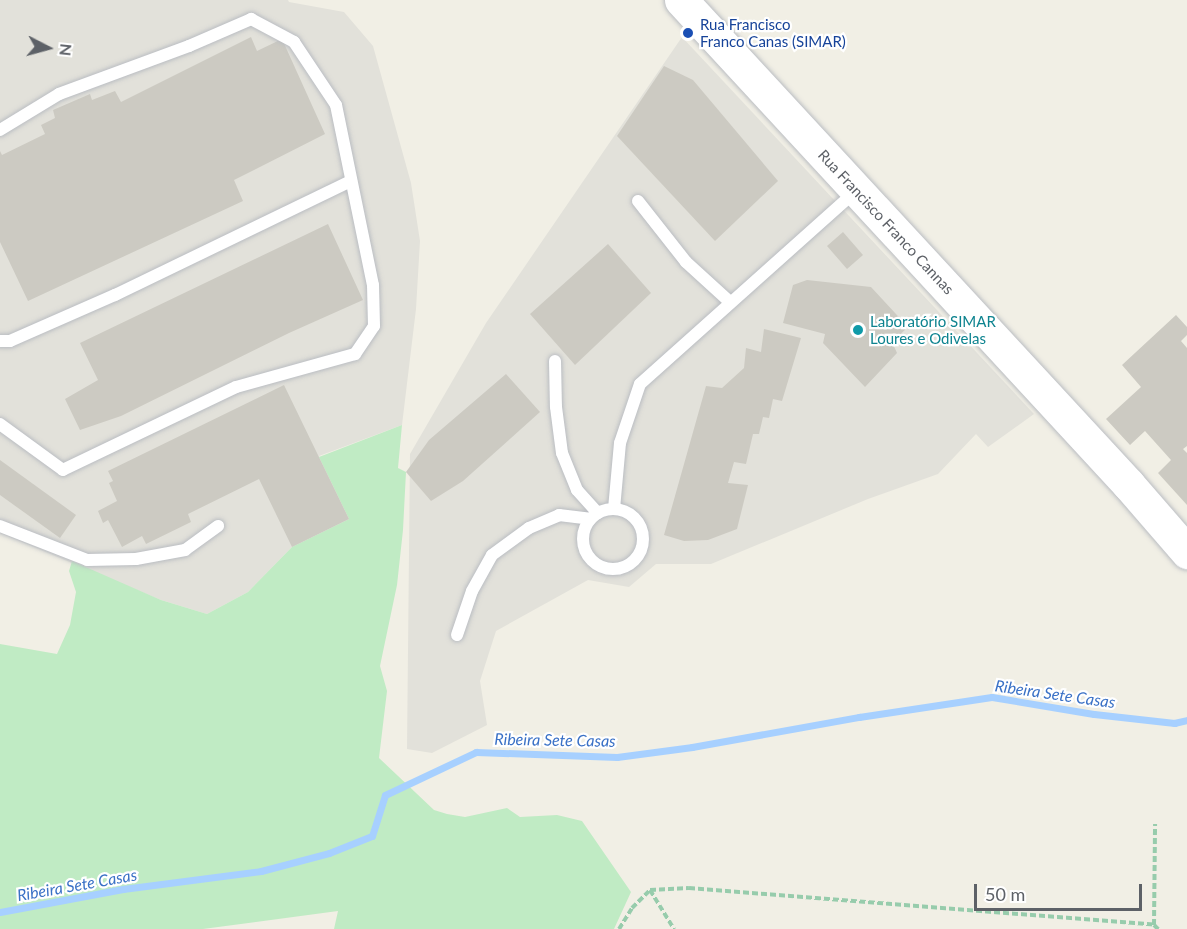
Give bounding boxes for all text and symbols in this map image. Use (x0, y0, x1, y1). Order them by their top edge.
place label: Rua Francisco Franco Canas (SIMAR) (700, 15, 846, 50)
north arrow (18, 18, 78, 78)
marker: Rua Francisco Franco Canas (SIMAR) (681, 26, 695, 40)
text: N (56, 43, 76, 57)
street label: Rua Francisco Franco Cannas (814, 146, 958, 298)
place label: Laboratório SIMAR Loures e Odivelas (870, 312, 996, 347)
marker: Laboratório SIMAR Loures e Odivelas (851, 323, 865, 337)
water label: Ribeira Sete Casas (994, 676, 1116, 712)
water label: Ribeira Sete Casas (494, 729, 616, 751)
water label: Ribeira Sete Casas (16, 865, 138, 905)
scale bar (977, 872, 1145, 910)
text: 50 m (985, 883, 1025, 905)

